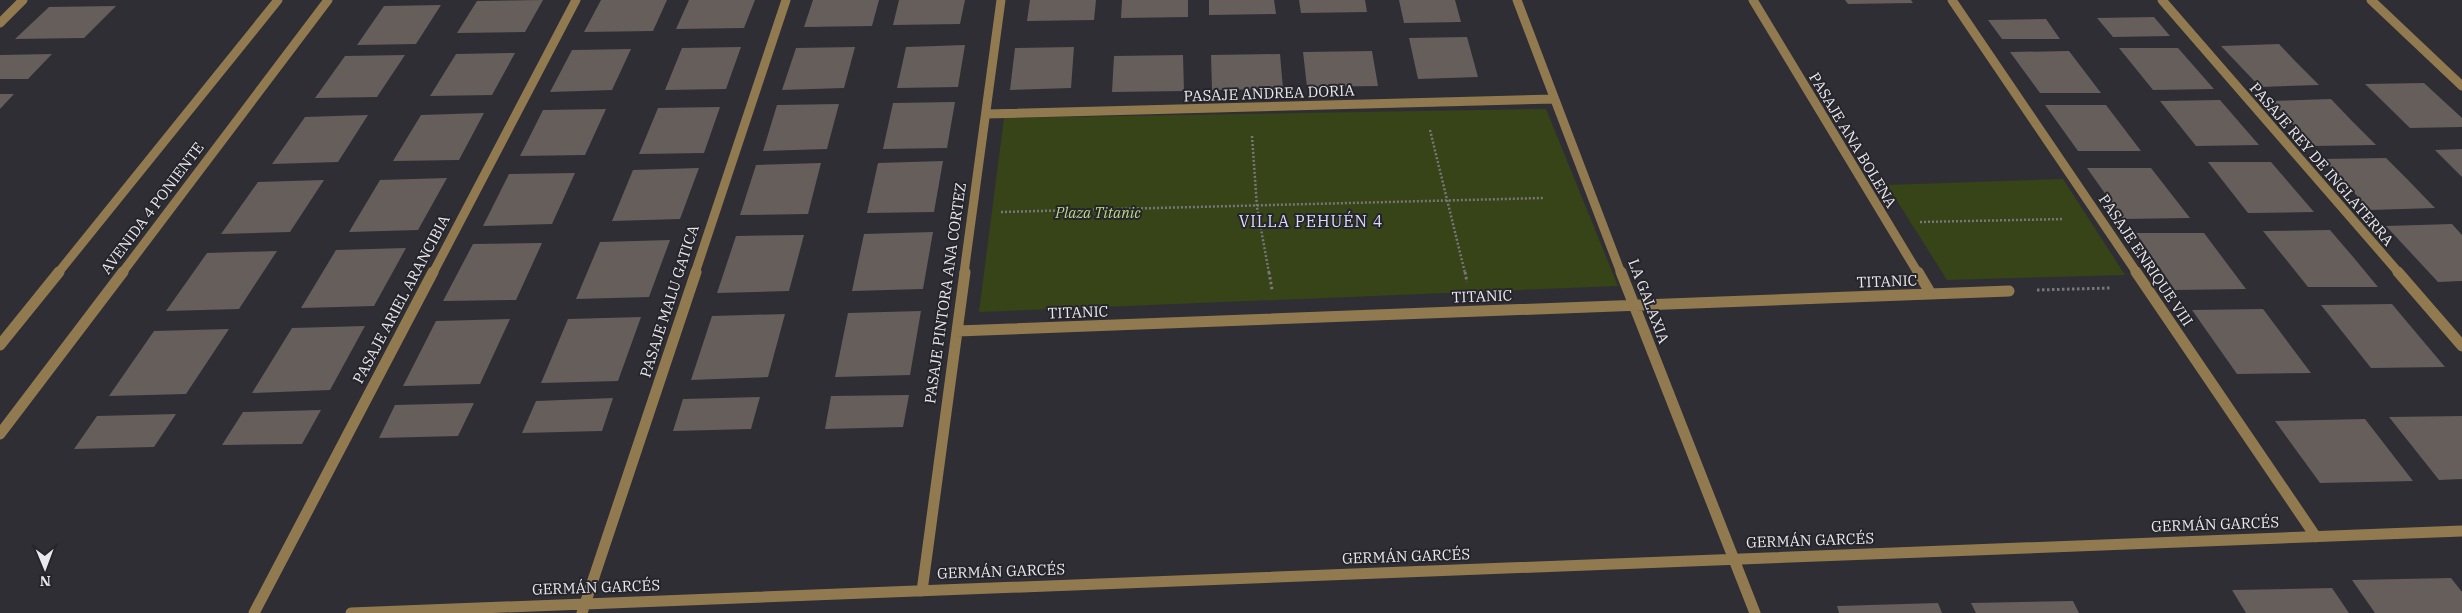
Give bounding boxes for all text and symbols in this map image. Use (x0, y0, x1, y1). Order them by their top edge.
street label: PASAJE ANA BOLENA (1805, 69, 1901, 212)
street label: PASAJE REY DE INGLATERRA (2246, 78, 2399, 250)
street label: PASAJE ANDREA DORIA (1183, 80, 1356, 105)
street label: AVENIDA 4 PONIENTE (96, 138, 208, 278)
street label: PASAJE PINTORA ANA CORTEZ (920, 181, 970, 405)
street label: PASAJE ENRIQUE VIII (2095, 190, 2197, 330)
park label: Plaza Titanic (1054, 203, 1141, 222)
district label: VILLA PEHUÉN 4 (1239, 210, 1383, 231)
street label: PASAJE ARIEL ARANCIBIA (348, 211, 454, 387)
street label: PASAJE MALU GATICA (635, 222, 703, 380)
street label: LA GALAXIA (1624, 256, 1674, 347)
street label: TITANIC (1856, 270, 1918, 292)
street label: TITANIC (1451, 285, 1513, 307)
street label: TITANIC (1047, 301, 1109, 323)
street label: GERMÁN GARCÉS (2151, 512, 2279, 536)
street label: GERMÁN GARCÉS (1746, 528, 1874, 552)
north arrow (20, 543, 70, 593)
street label: GERMÁN GARCÉS (1342, 544, 1470, 568)
street label: GERMÁN GARCÉS (937, 559, 1065, 583)
text: N (40, 572, 51, 590)
street label: GERMÁN GARCÉS (532, 575, 660, 599)

